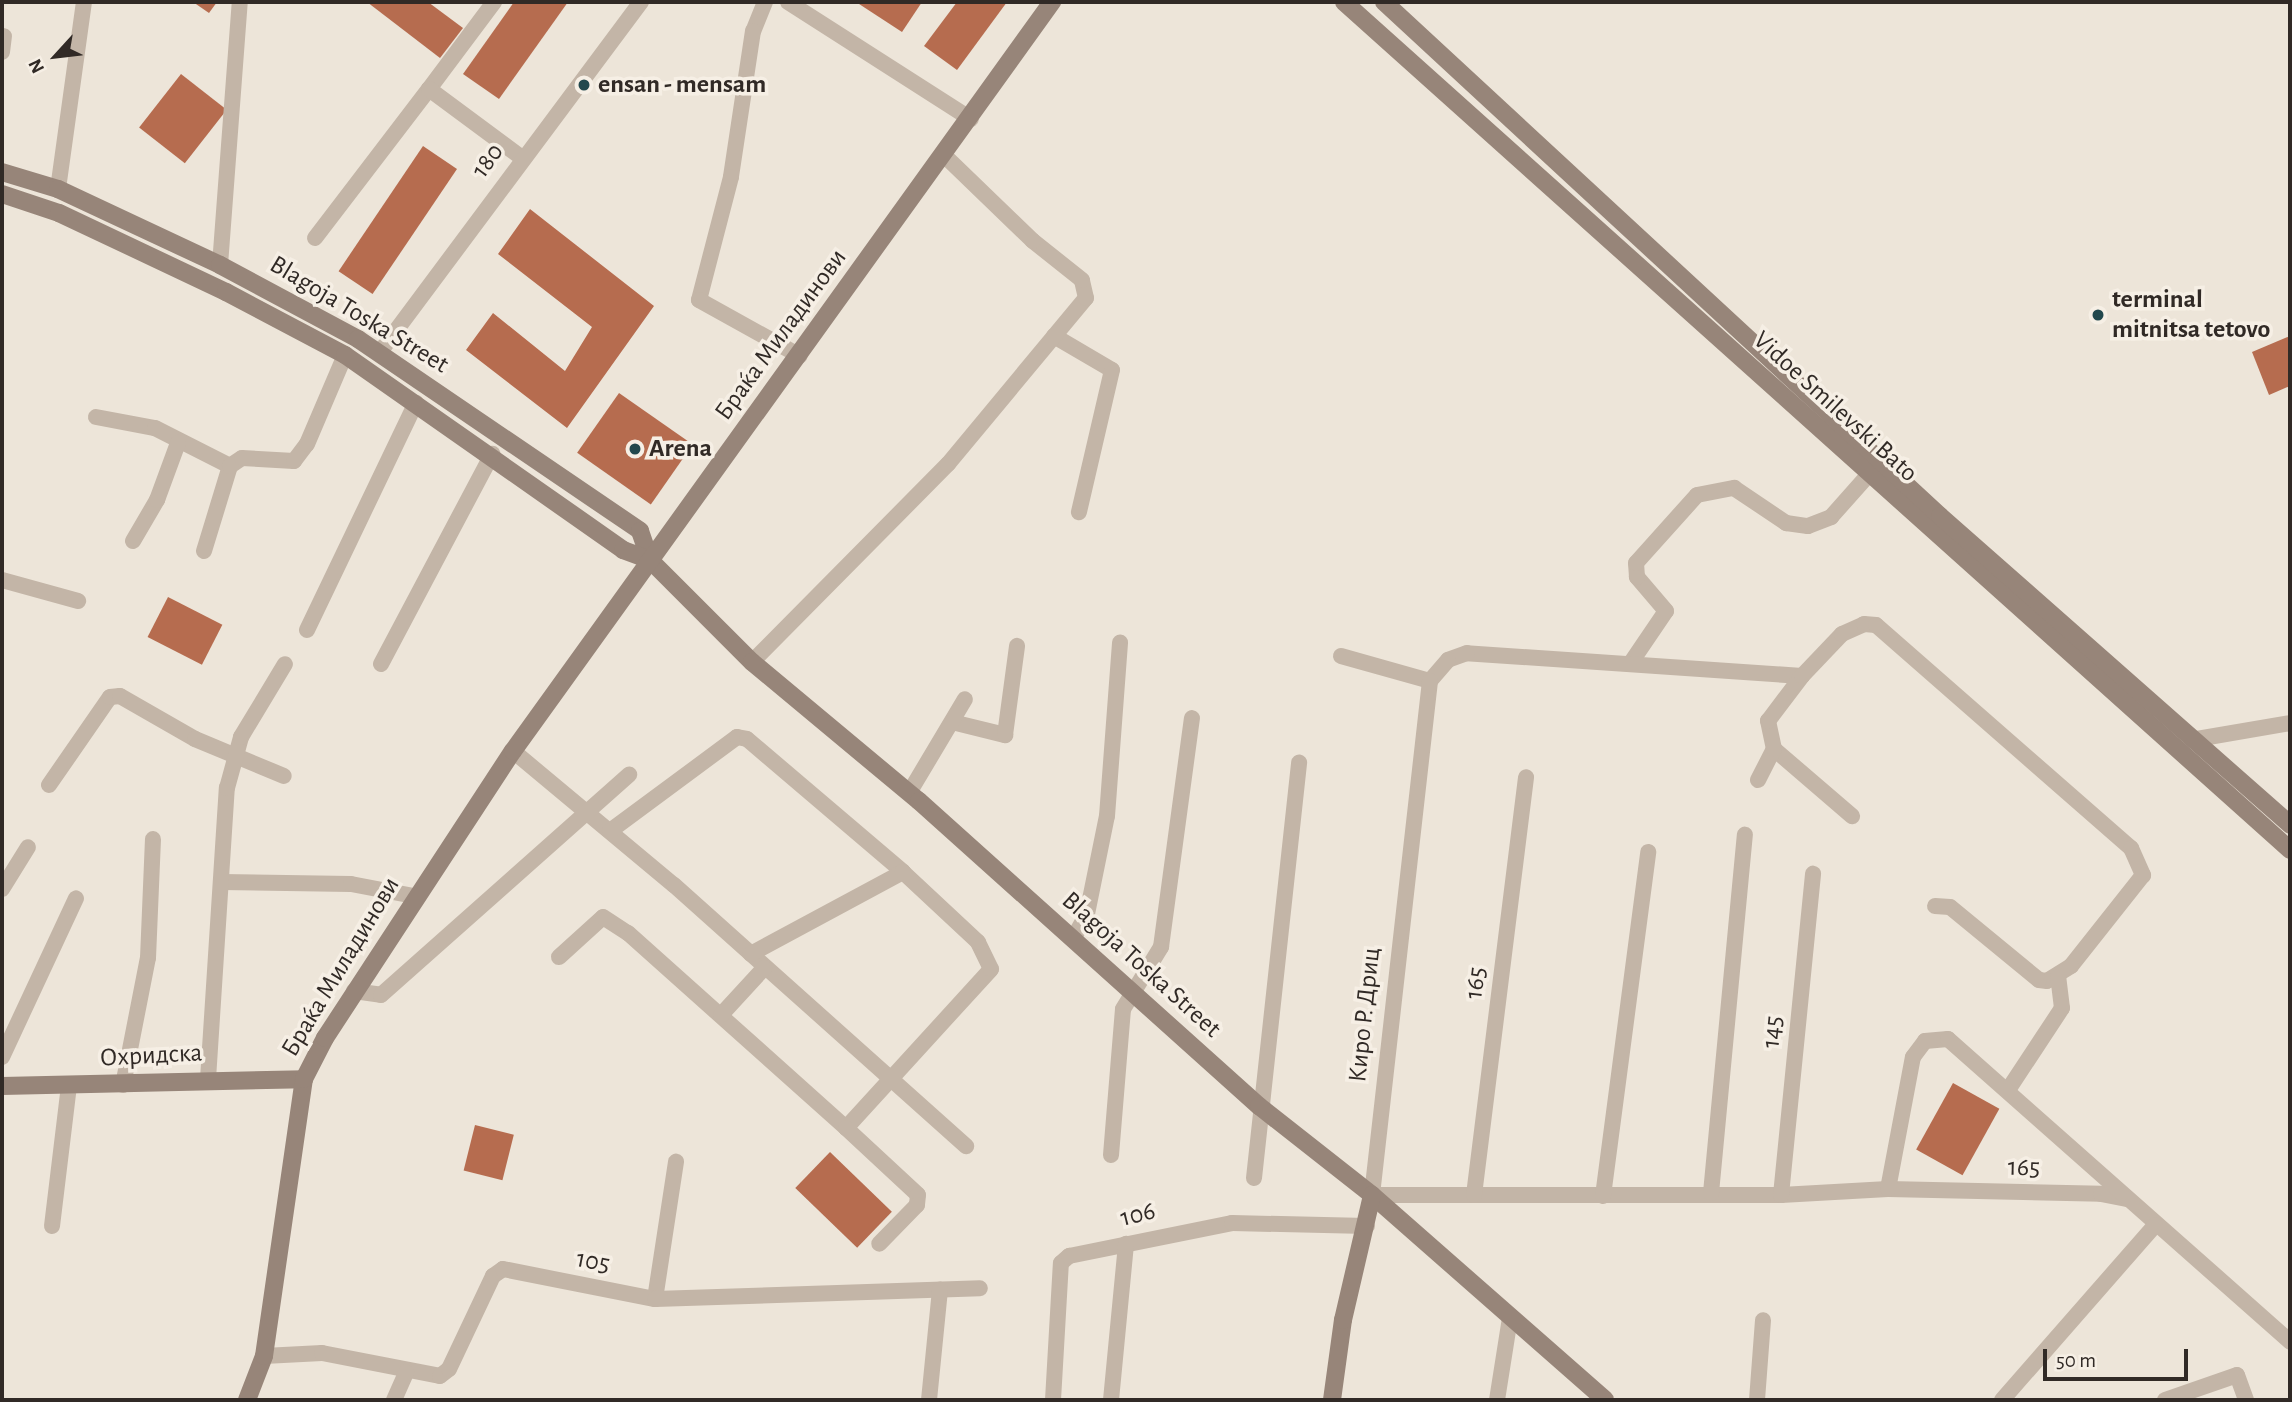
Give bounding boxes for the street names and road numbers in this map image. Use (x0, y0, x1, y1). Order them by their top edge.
street label: 180 (465, 138, 511, 184)
street label: Браќа Миладинови (708, 243, 854, 427)
street label: Blagoja Toska Street (264, 249, 454, 381)
street label: Vidoe Smilevski Bato (1746, 325, 1924, 489)
street label: Браќа Миладинови (275, 871, 407, 1063)
street label: Blagoja Toska Street (1055, 885, 1227, 1045)
street label: Киро Р. Дриц (1342, 946, 1388, 1084)
street label: 165 (1459, 965, 1493, 1001)
street label: 145 (1756, 1014, 1790, 1050)
street label: Охридска (99, 1038, 203, 1074)
street label: 165 (2008, 1152, 2040, 1184)
street label: 106 (1117, 1196, 1159, 1234)
street label: 105 (574, 1243, 612, 1281)

